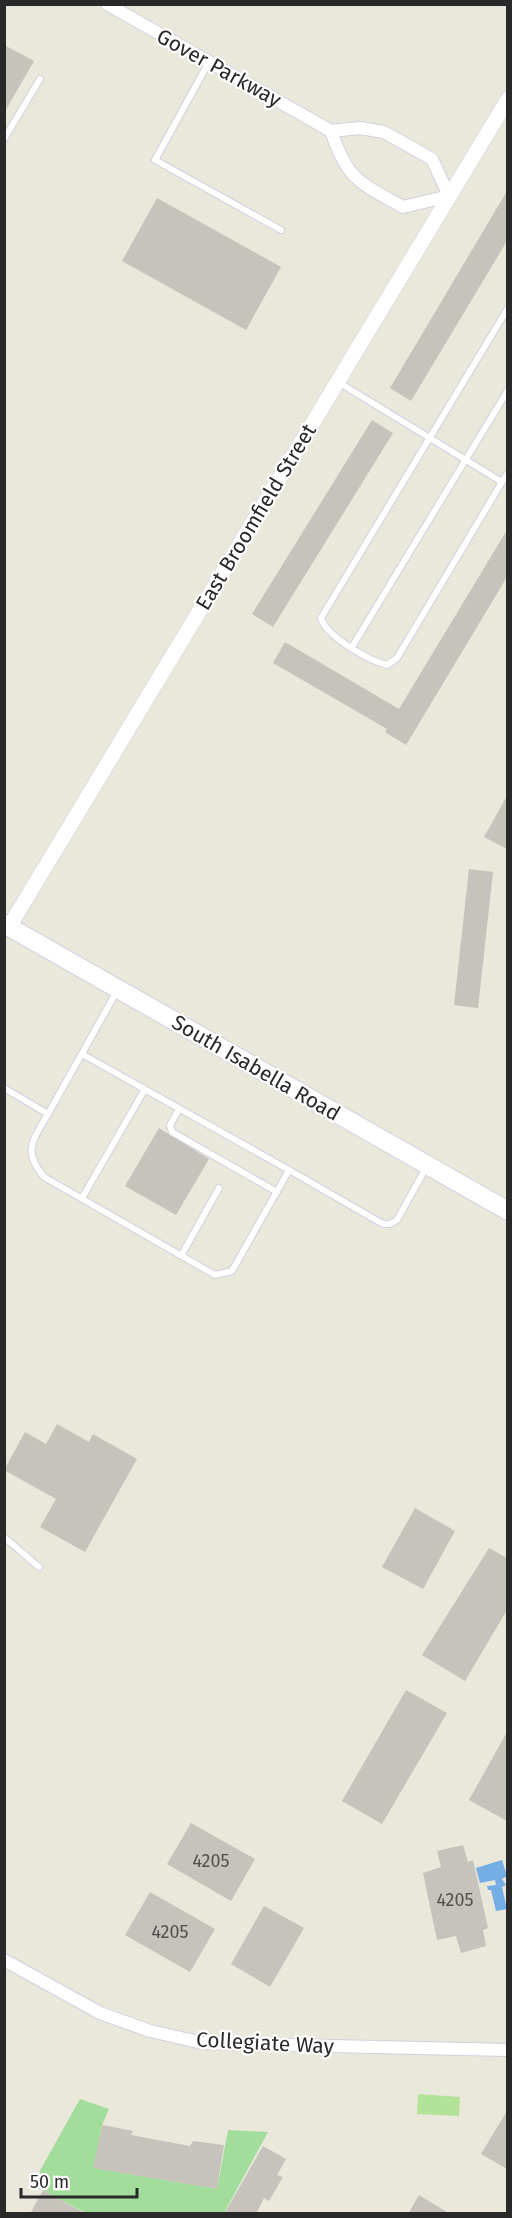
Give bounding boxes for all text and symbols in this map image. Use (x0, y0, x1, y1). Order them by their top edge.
street label: Gover Parkway (152, 23, 286, 113)
street label: East Broomfield Street (190, 419, 322, 615)
street label: South Isabella Road (167, 1009, 345, 1127)
house number: 4205 (192, 1850, 230, 1872)
house number: 4205 (436, 1889, 474, 1911)
house number: 4205 (151, 1921, 189, 1943)
street label: Collegiate Way (195, 2026, 335, 2060)
scale bar (21, 2161, 136, 2199)
text: 50 m (30, 2171, 69, 2193)

